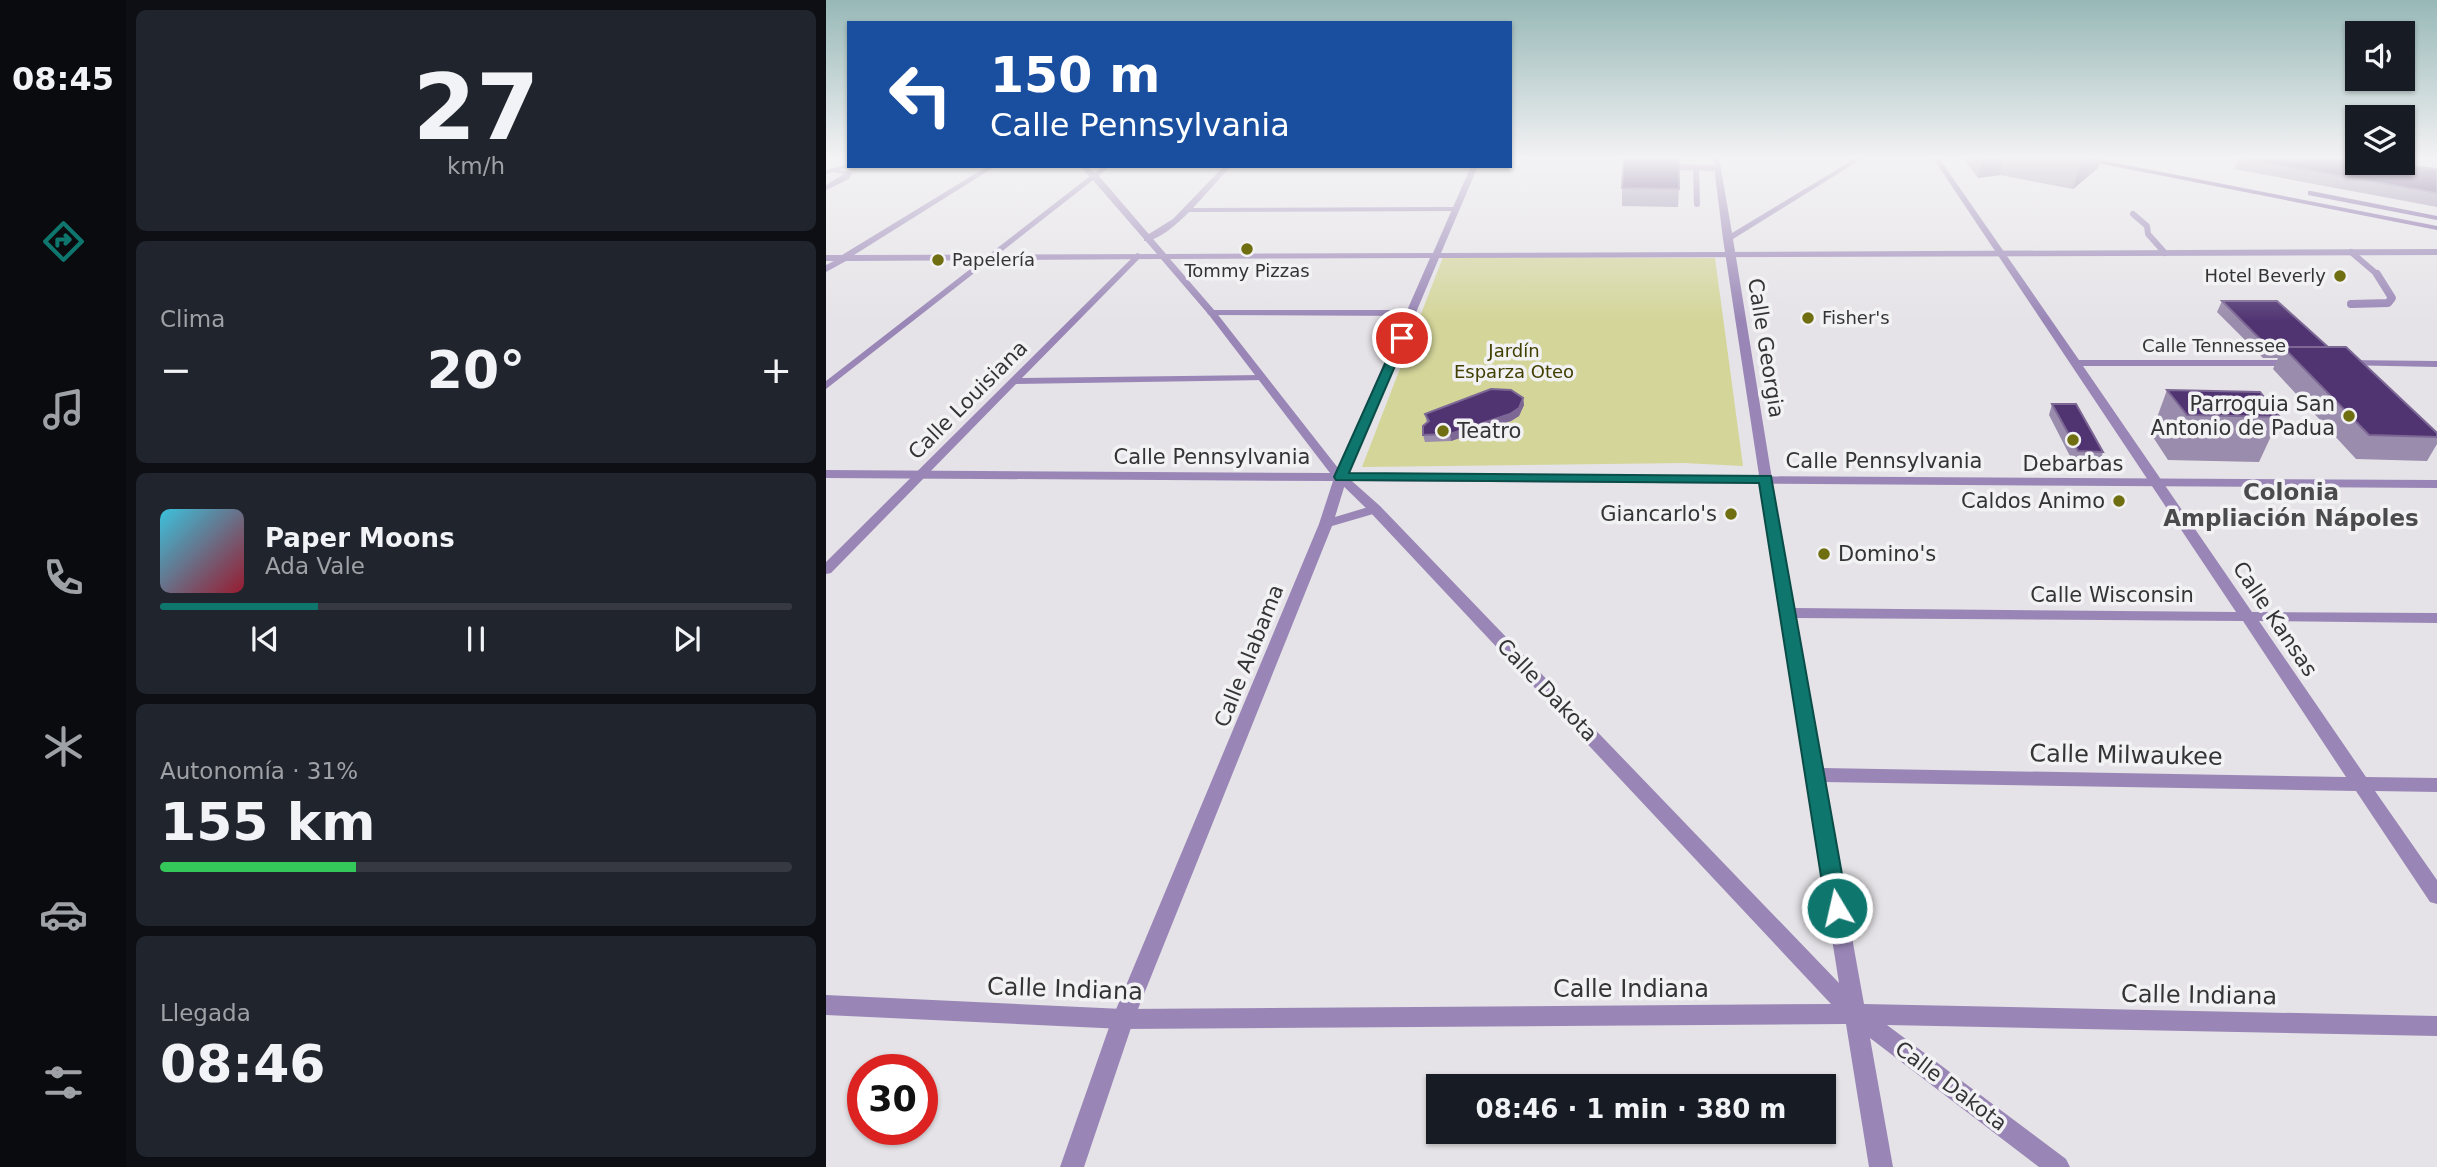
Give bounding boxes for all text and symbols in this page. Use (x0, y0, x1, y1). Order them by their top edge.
map controls (2345, 21, 2415, 175)
button: sound (2345, 21, 2415, 91)
text: 150 m (990, 47, 1160, 104)
icon: left (875, 49, 966, 140)
text: 27 (413, 55, 539, 160)
text: 08:45 (12, 60, 114, 98)
button: layers (2345, 105, 2415, 175)
text: Calle Pennsylvania (990, 106, 1290, 144)
text: km/h (447, 153, 505, 179)
icon: directions (39, 217, 88, 266)
marker: Tommy Pizzas (1239, 241, 1255, 257)
place label: Papelería (952, 249, 1035, 270)
marker: Papelería (930, 252, 946, 268)
place label: Tommy Pizzas (1183, 260, 1310, 281)
place label: Hotel Beverly (2204, 265, 2326, 286)
marker: Hotel Beverly (2332, 268, 2348, 284)
street label: Calle Georgia (1743, 276, 1789, 420)
text: Clima (160, 306, 225, 332)
place label: Fisher's (1822, 307, 1890, 328)
pin (1372, 308, 1432, 368)
marker: Fisher's (1800, 310, 1816, 326)
icon: arrive (1383, 319, 1421, 357)
street label: Calle Tennessee (2142, 335, 2286, 356)
street label: Calle Louisiana (904, 336, 1032, 464)
text: 20° (427, 340, 525, 400)
park label: Jardín Esparza Oteo (1454, 340, 1574, 382)
text: − (160, 348, 192, 392)
text: + (760, 348, 792, 392)
icon: music (39, 385, 88, 434)
place label: Parroquia San Antonio de Padua (2151, 392, 2335, 440)
marker: Parroquia San Antonio de Padua (2341, 408, 2357, 424)
place label: Teatro (1456, 419, 1521, 443)
marker: Teatro (1435, 423, 1451, 439)
marker: Debarbas (2065, 432, 2081, 448)
street label: Calle Pennsylvania (1114, 445, 1310, 469)
street label: Calle Pennsylvania (1786, 449, 1982, 473)
place label: Debarbas (2022, 452, 2124, 476)
district label: Colonia Ampliación Nápoles (2163, 479, 2419, 531)
place label: Caldos Animo (1961, 489, 2105, 513)
marker: Caldos Animo (2111, 493, 2127, 509)
place label: Giancarlo's (1600, 502, 1717, 526)
marker: Giancarlo's (1723, 506, 1739, 522)
text: Paper Moons (265, 523, 455, 553)
place label: Domino's (1838, 542, 1936, 566)
marker: Domino's (1816, 546, 1832, 562)
icon: phone (39, 553, 88, 602)
text: Ada Vale (265, 553, 365, 579)
street label: Calle Kansas (2228, 557, 2322, 681)
street label: Calle Alabama (1210, 581, 1288, 731)
street label: Calle Wisconsin (2030, 583, 2194, 607)
icon: previous (246, 620, 284, 658)
icon: pause (457, 620, 495, 658)
icon: next (668, 620, 706, 658)
street label: Calle Dakota (1492, 634, 1602, 746)
icon: climate (39, 722, 88, 771)
street label: Calle Milwaukee (2029, 739, 2223, 771)
text: Autonomía · 31% (160, 758, 358, 784)
text: 155 km (160, 792, 375, 852)
position arrow (1800, 871, 1874, 945)
icon: car (39, 890, 88, 939)
street label: Calle Indiana (987, 972, 1143, 1006)
street label: Calle Indiana (1553, 975, 1709, 1003)
street label: Calle Indiana (2121, 980, 2277, 1010)
text: Llegada (160, 1000, 251, 1026)
text: 08:46 (160, 1034, 326, 1094)
street label: Calle Dakota (1891, 1036, 2011, 1136)
speed limit sign: 30 (847, 1054, 938, 1145)
icon: filters (39, 1058, 88, 1107)
text: 08:46 · 1 min · 380 m (1476, 1094, 1786, 1124)

